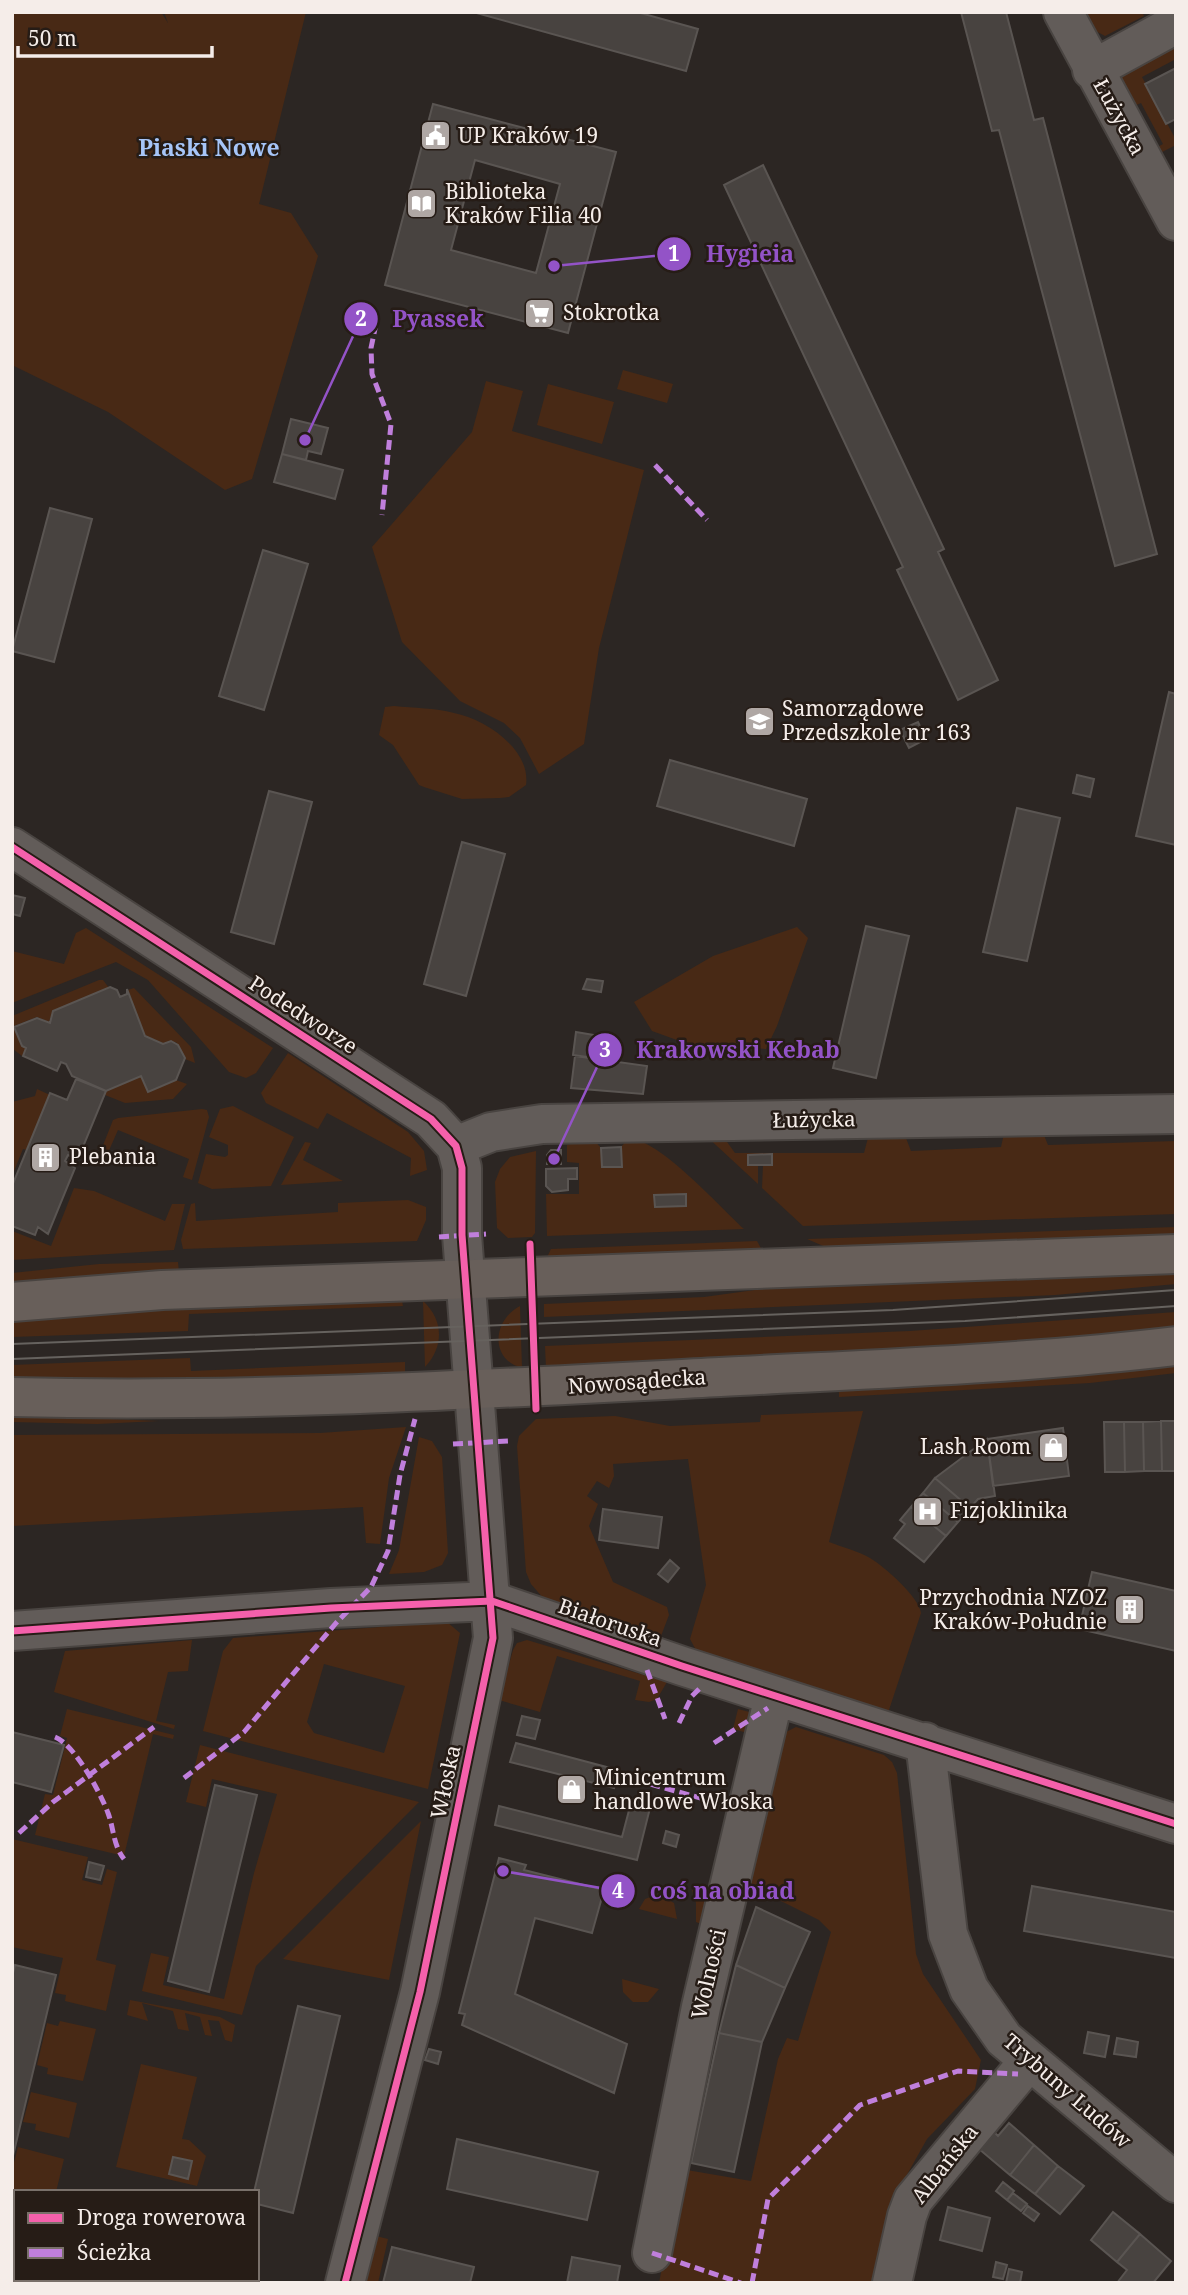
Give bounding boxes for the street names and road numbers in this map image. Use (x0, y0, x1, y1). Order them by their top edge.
street label: Łużycka (1087, 73, 1152, 160)
street label: Podedworze (244, 969, 363, 1060)
street label: Łużycka (772, 1104, 856, 1134)
street label: Nowosądecka (567, 1362, 707, 1400)
street label: Białoruska (555, 1591, 666, 1653)
street label: Włoska (424, 1742, 466, 1821)
street label: Wolności (684, 1926, 732, 2022)
street label: Trybuny Ludów (998, 2027, 1138, 2154)
street label: Albańska (905, 2118, 984, 2209)

